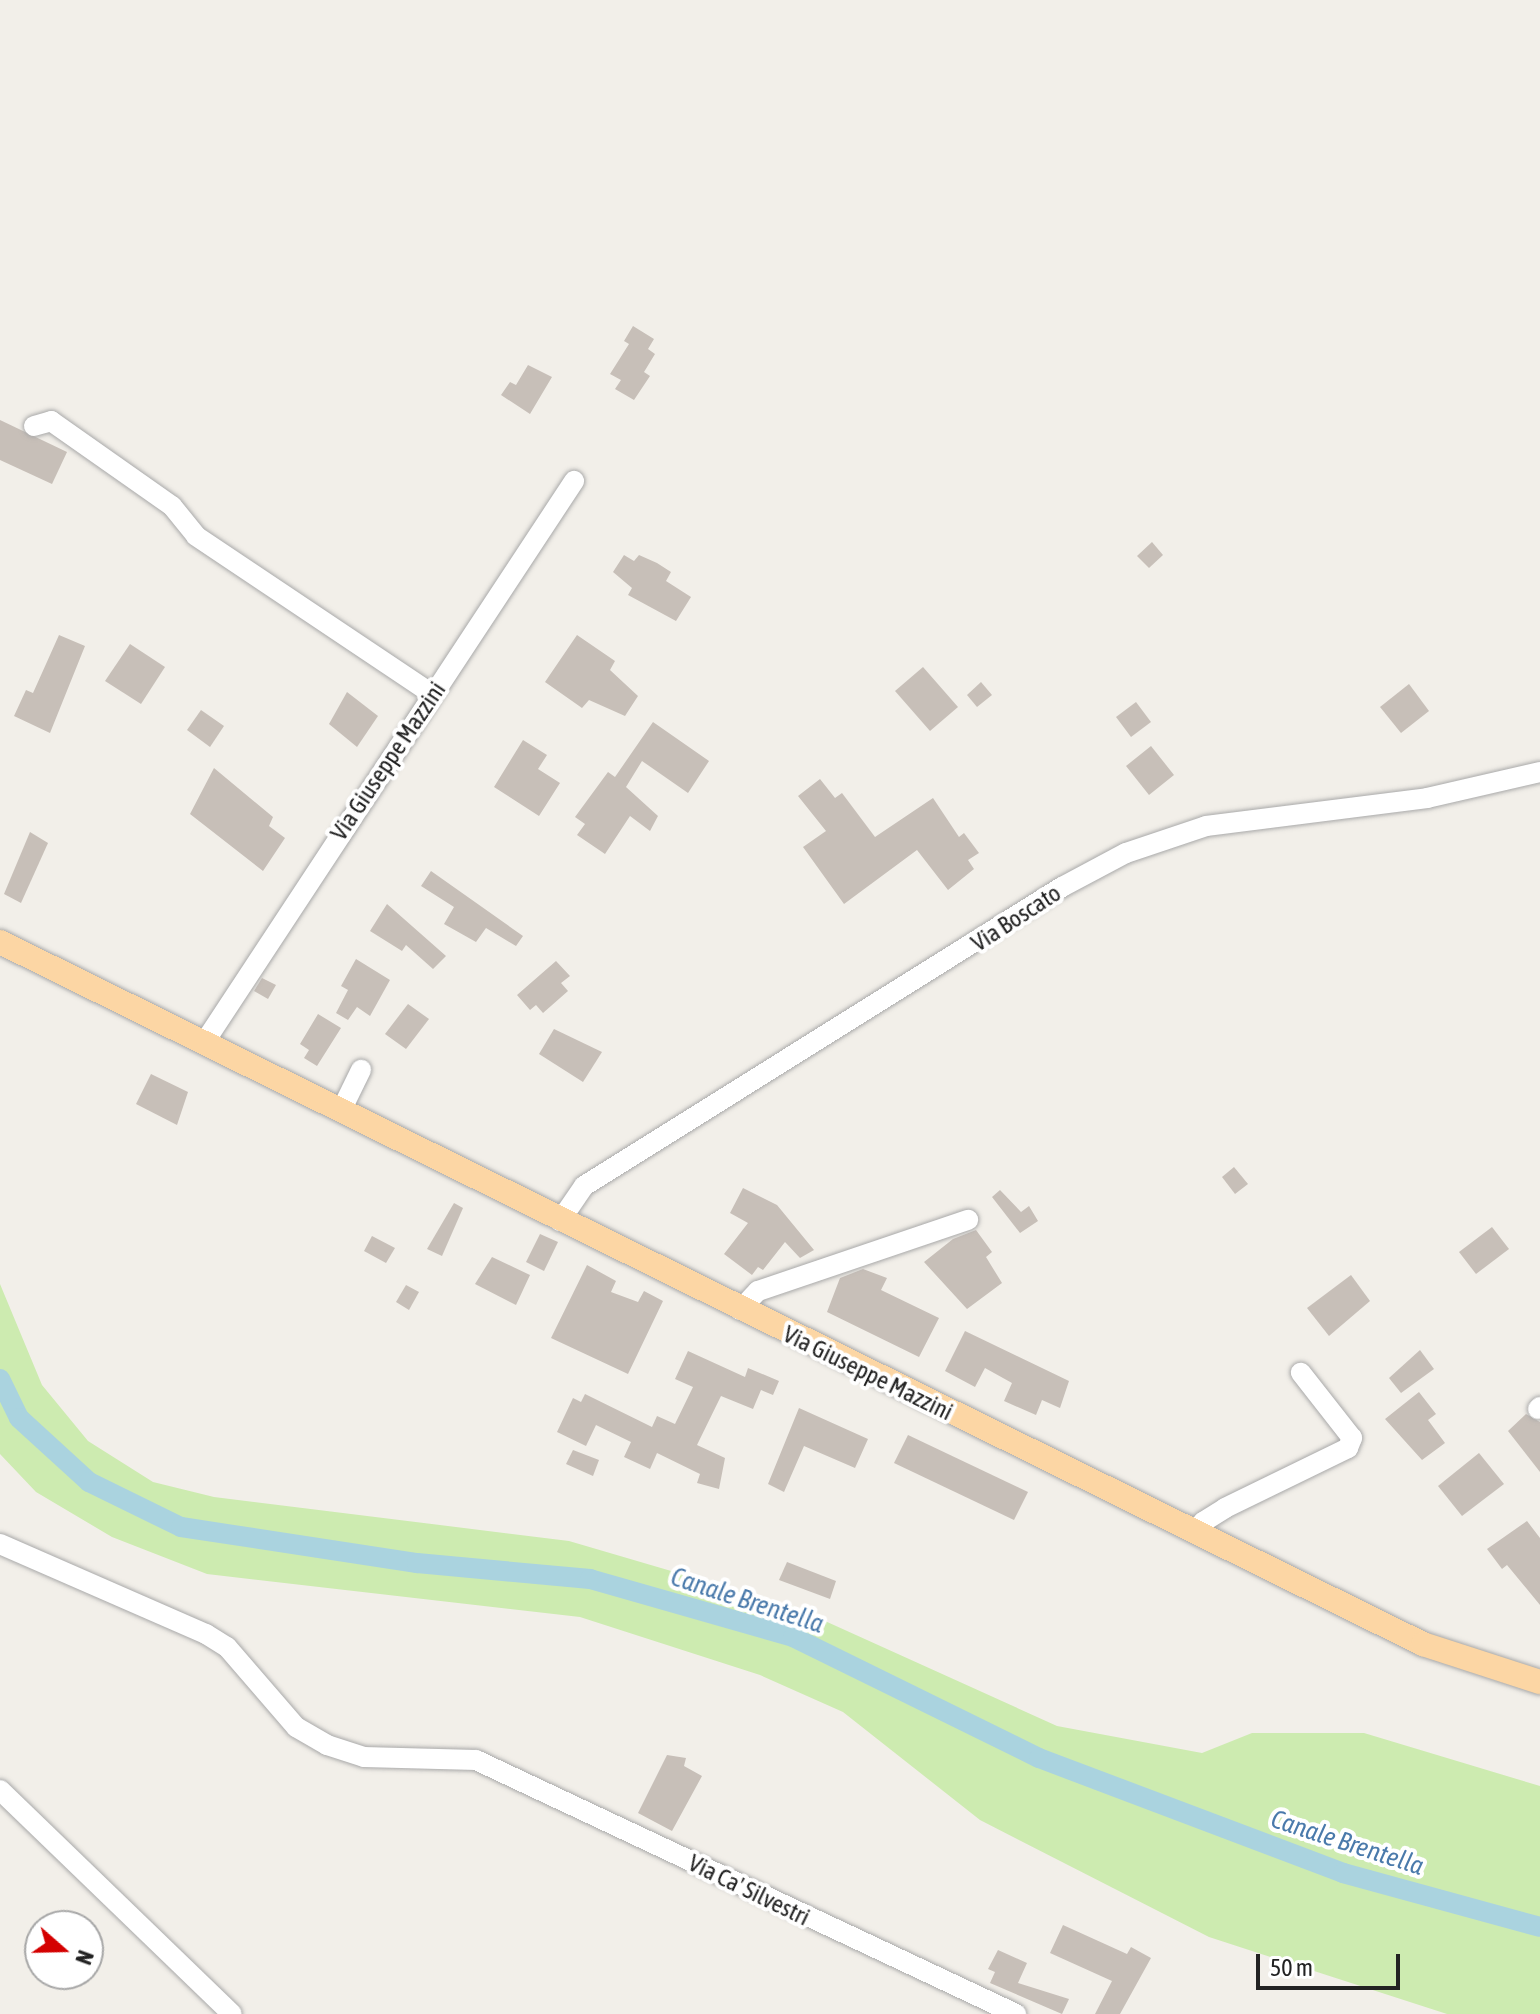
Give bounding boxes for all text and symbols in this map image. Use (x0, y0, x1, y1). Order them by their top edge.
street label: Via Giuseppe Mazzini (324, 676, 452, 846)
street label: Via Boscato (966, 878, 1066, 958)
street label: Via Giuseppe Mazzini (779, 1319, 957, 1427)
water label: Canale Brentella (667, 1562, 827, 1640)
water label: Canale Brentella (1267, 1804, 1427, 1882)
street label: Via Ca' Silvestri (684, 1848, 814, 1932)
north arrow (24, 1910, 104, 1990)
scale bar (1260, 1938, 1404, 1988)
text: N (70, 1947, 99, 1968)
text: 50 m (1270, 1954, 1313, 1981)

